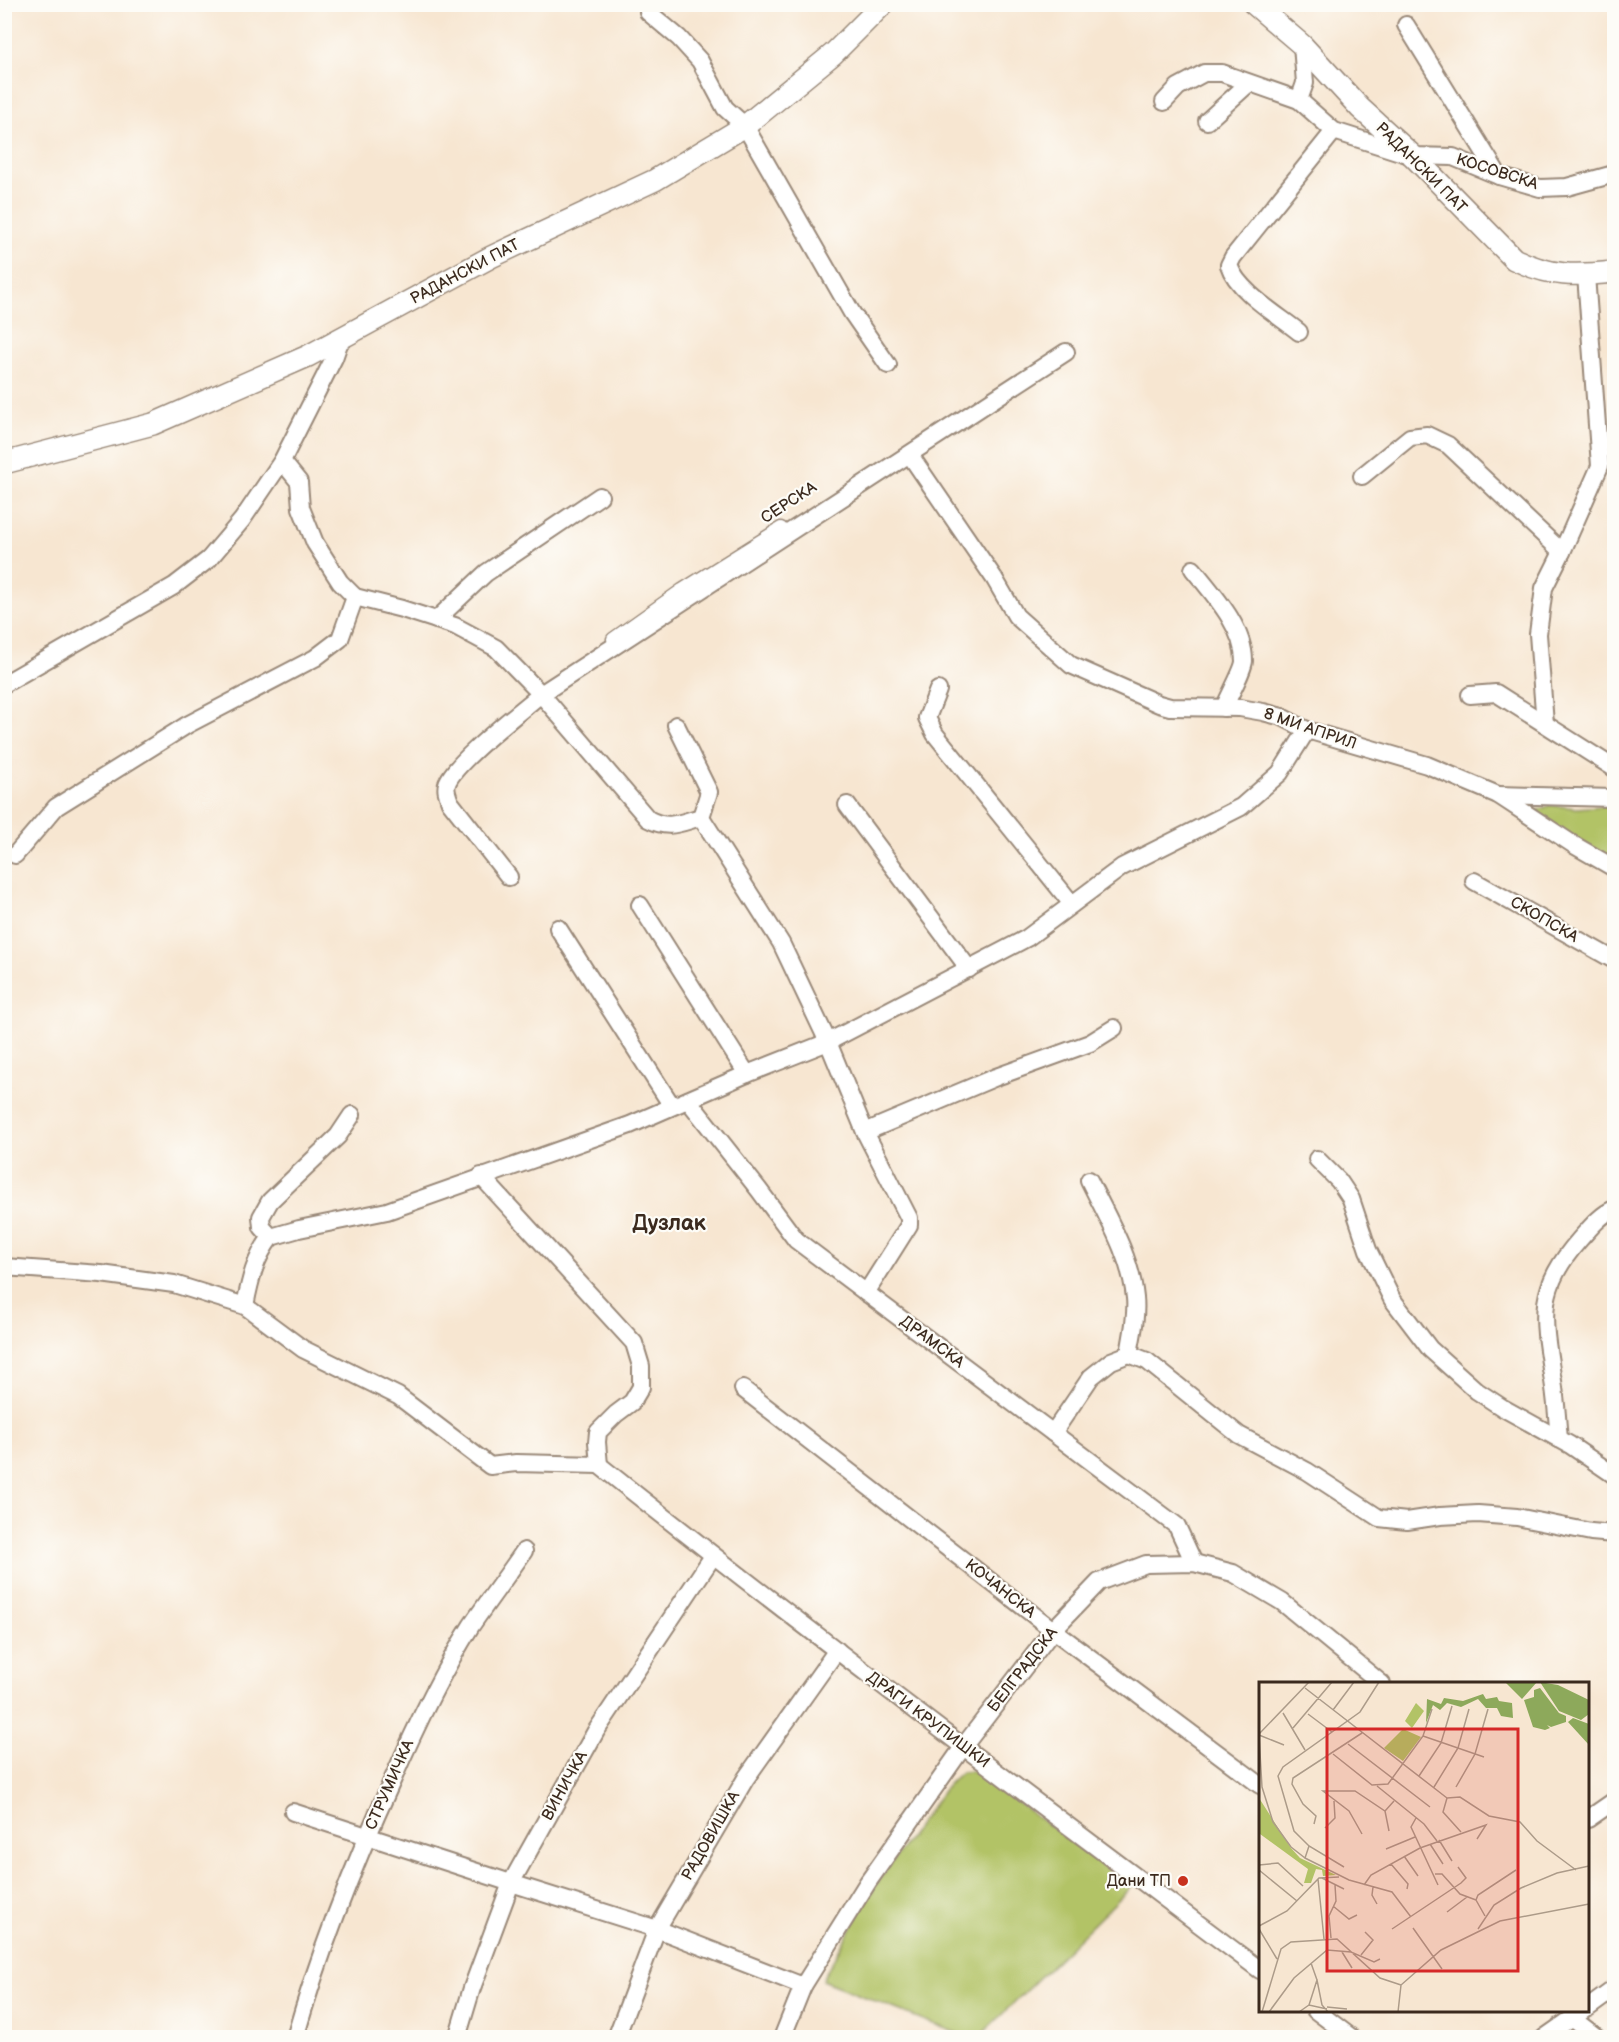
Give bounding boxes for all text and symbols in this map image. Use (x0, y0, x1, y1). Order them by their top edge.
street label: РАДАНСКИ ПАТ (1372, 119, 1471, 218)
street label: КОСОВСКА (1454, 150, 1541, 194)
street label: РАДАНСКИ ПАТ (407, 235, 523, 309)
street label: СЕРСКА (758, 478, 821, 528)
street label: 8 МИ АПРИЛ (1261, 704, 1359, 754)
street label: СКОПСКА (1507, 893, 1582, 947)
district label: Дузлак (632, 1210, 706, 1237)
street label: ДРАМСКА (896, 1312, 968, 1372)
street label: КОЧАНСКА (961, 1556, 1039, 1623)
street label: БЕЛГРАДСКА (984, 1624, 1062, 1716)
street label: ДРАГИ КРУПИШКИ (863, 1668, 993, 1772)
inset map (1259, 1682, 1589, 2012)
street label: СТРУМИЧКА (362, 1737, 418, 1833)
street label: ВИНИЧКА (538, 1748, 592, 1824)
street label: РАДОВИШКА (678, 1788, 744, 1884)
place label: Дани ТП (1107, 1872, 1171, 1891)
marker: Дани ТП (1176, 1874, 1190, 1888)

